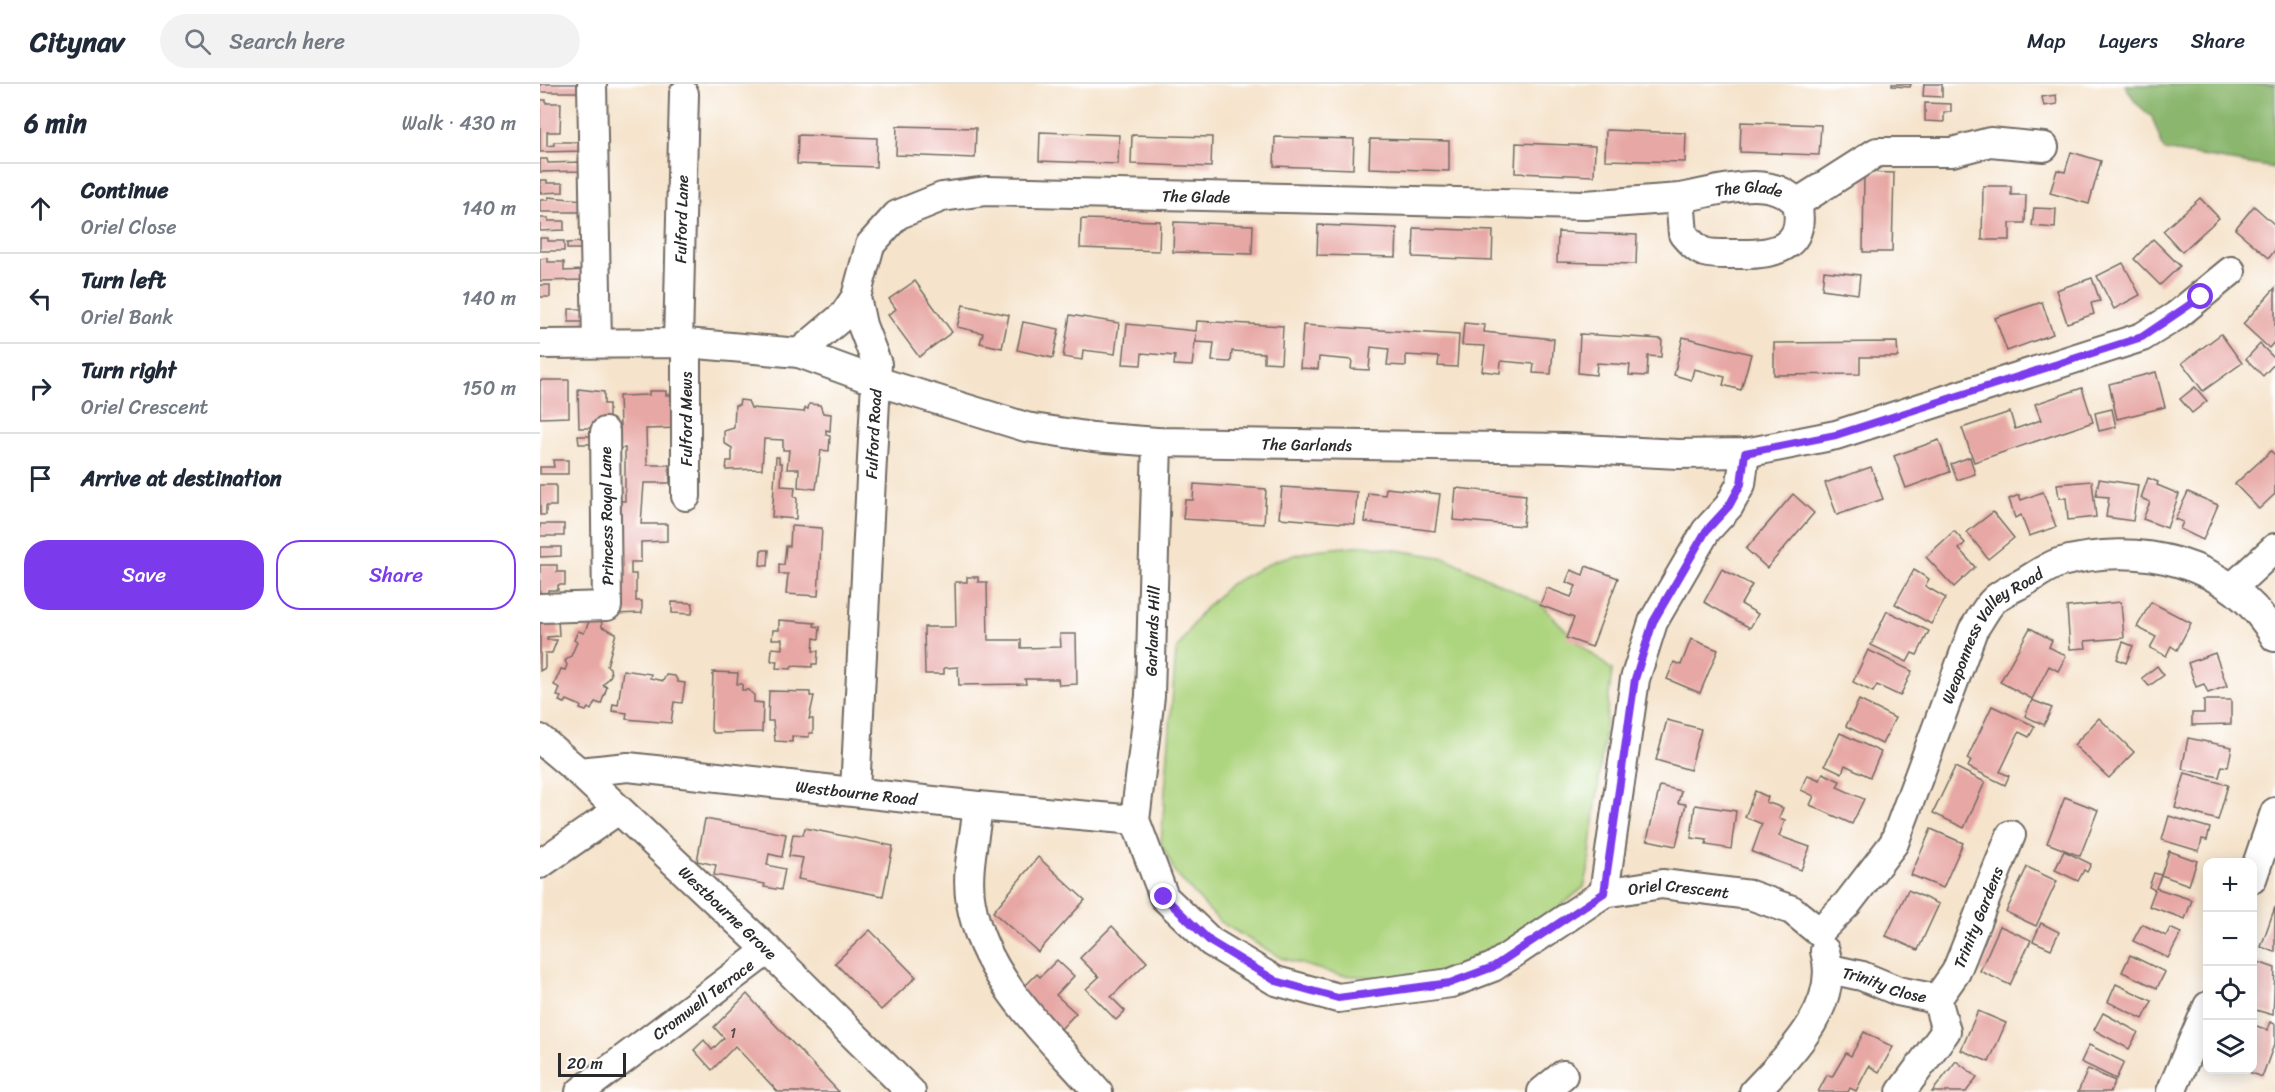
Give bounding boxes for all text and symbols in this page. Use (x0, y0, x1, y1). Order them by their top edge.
search box (160, 14, 580, 68)
text: Citynav (30, 17, 124, 66)
text: Search here (229, 22, 345, 61)
text: Map (2027, 22, 2066, 60)
text: Layers (2099, 22, 2158, 60)
text: Share (2191, 22, 2245, 60)
icon: search (181, 25, 214, 58)
text: 6 min (24, 100, 87, 146)
text: Walk · 430 m (402, 106, 516, 141)
text: Continue (81, 171, 169, 210)
street label: The Glade (1712, 172, 1788, 206)
street label: Fulford Lane (666, 174, 697, 264)
street label: The Glade (1162, 181, 1231, 212)
text: 140 m (462, 191, 516, 226)
icon: ahead (24, 192, 57, 225)
text: Oriel Close (81, 210, 176, 245)
text: Turn left (81, 261, 166, 300)
text: 140 m (462, 281, 516, 316)
icon: left (24, 282, 57, 315)
route start (2187, 283, 2213, 309)
text: Oriel Bank (81, 300, 173, 335)
text: Turn right (81, 351, 176, 390)
text: 150 m (462, 371, 516, 406)
street label: Fulford Mews (672, 371, 701, 466)
icon: right (24, 372, 57, 405)
street label: Fulford Road (857, 387, 890, 480)
text: Oriel Crescent (81, 390, 208, 425)
street label: The Garlands (1261, 430, 1353, 460)
street label: Princess Royal Lane (591, 446, 622, 586)
text: Arrive at destination (81, 459, 282, 498)
icon: arrive (24, 462, 57, 495)
button: Save (24, 540, 264, 610)
button: Share (276, 540, 516, 610)
street label: Weaponness Valley Road (1933, 559, 2050, 708)
street label: Garlands Hill (1136, 585, 1169, 677)
street label: Westbourne Road (794, 772, 920, 814)
map controls (2203, 858, 2257, 1074)
button: + (2203, 858, 2257, 912)
street label: Westbourne Grove (671, 859, 785, 967)
street label: Trinity Gardens (1945, 861, 2012, 973)
street label: Oriel Crescent (1626, 870, 1731, 907)
route end (1150, 883, 1176, 909)
button: − (2203, 912, 2257, 966)
street label: Cromwell Terrace (646, 951, 761, 1048)
street label: Trinity Close (1840, 958, 1929, 1012)
button: locate (2203, 966, 2257, 1020)
button: layers (2203, 1020, 2257, 1074)
house number: 1 (730, 1021, 736, 1046)
text: 20 m (567, 1049, 603, 1078)
scale bar (558, 1050, 626, 1078)

